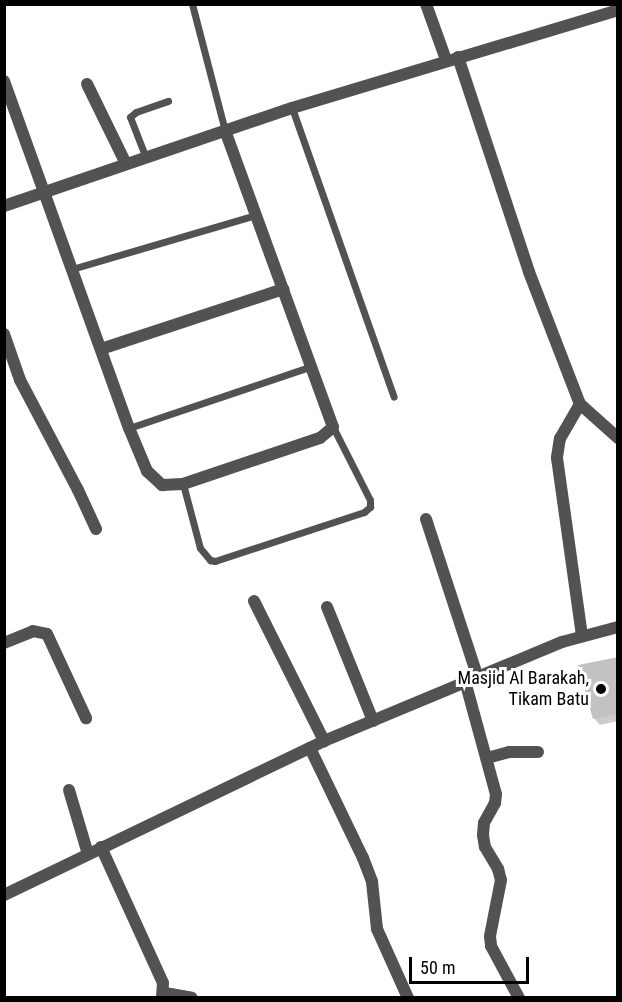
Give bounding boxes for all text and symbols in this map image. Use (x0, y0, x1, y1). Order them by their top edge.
place label: Masjid Al Barakah, Tikam Batu (458, 668, 589, 710)
marker: Masjid Al Barakah, Tikam Batu (594, 682, 608, 696)
scale bar (412, 945, 532, 983)
text: 50 m (420, 957, 455, 978)

